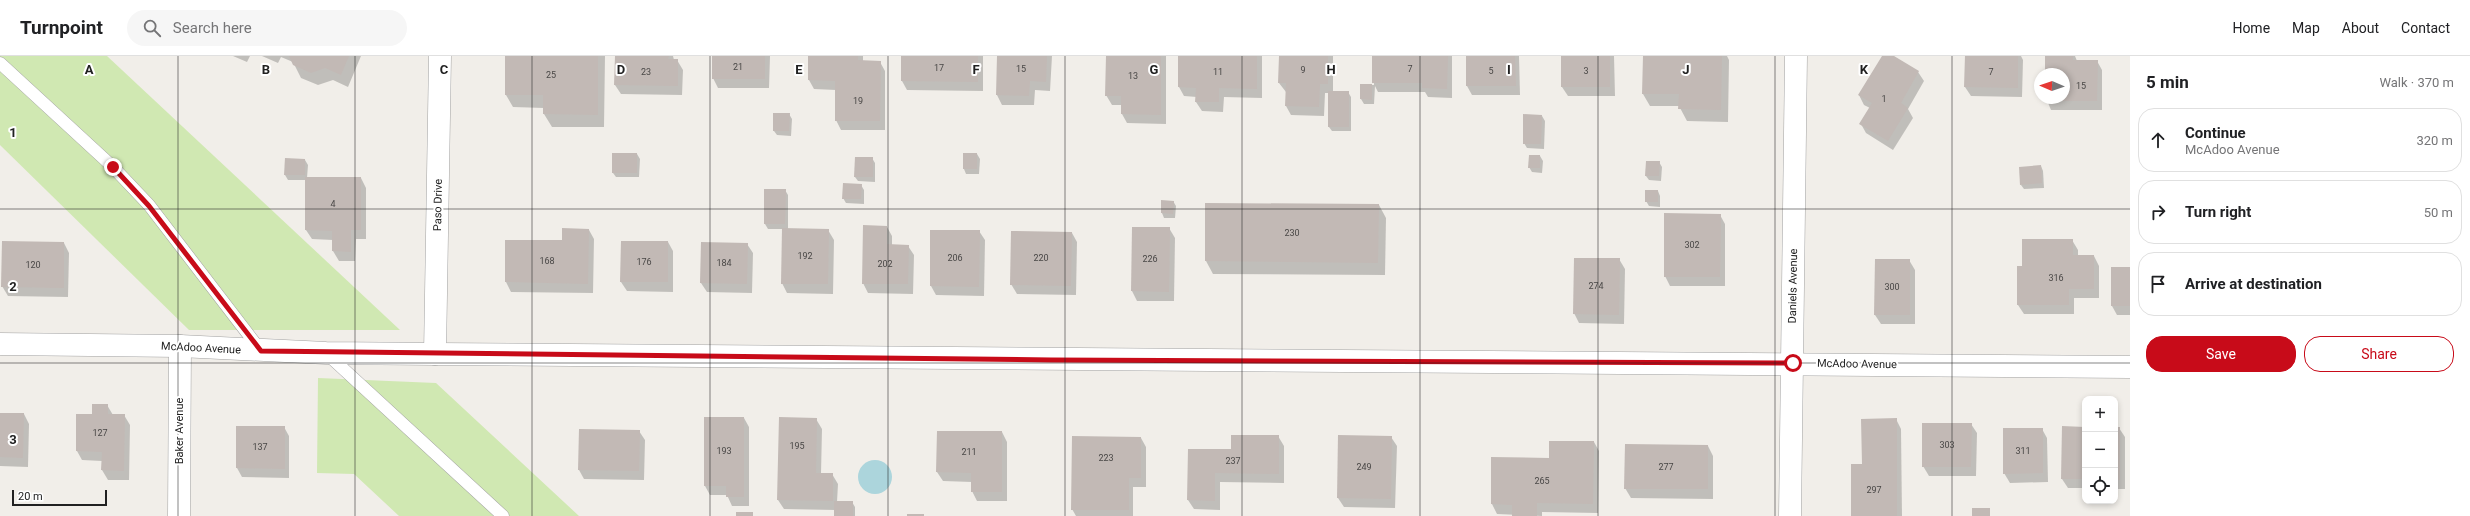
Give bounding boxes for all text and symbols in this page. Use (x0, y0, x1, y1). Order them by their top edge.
search box (127, 10, 407, 46)
text: Turnpoint (20, 16, 103, 39)
icon: search (141, 17, 163, 39)
text: Search here (173, 19, 252, 37)
text: Home (2232, 20, 2270, 36)
text: Map (2292, 20, 2320, 36)
text: About (2342, 20, 2379, 36)
text: Contact (2401, 20, 2450, 36)
text: A (85, 62, 94, 77)
text: B (262, 62, 270, 77)
text: C (440, 62, 449, 77)
text: D (617, 62, 625, 77)
house number: 21 (733, 62, 743, 72)
text: E (795, 62, 803, 77)
text: F (972, 62, 980, 77)
text: G (1150, 62, 1159, 77)
text: H (1326, 62, 1336, 77)
text: I (1507, 62, 1511, 77)
text: J (1682, 62, 1690, 77)
text: K (1860, 62, 1869, 77)
house number: 17 (934, 63, 944, 73)
house number: 15 (1016, 64, 1026, 74)
house number: 7 (1407, 64, 1413, 74)
house number: 9 (1300, 65, 1306, 75)
house number: 5 (1488, 66, 1494, 76)
house number: 3 (1583, 66, 1589, 76)
house number: 23 (641, 67, 651, 77)
house number: 11 (1213, 67, 1223, 77)
house number: 7 (1988, 67, 1994, 77)
north arrow (2034, 68, 2070, 104)
house number: 25 (546, 70, 556, 80)
house number: 13 (1128, 71, 1138, 81)
text: 5 min (2146, 72, 2189, 92)
text: Walk · 370 m (2379, 75, 2454, 90)
house number: 15 (2076, 81, 2086, 91)
house number: 1 (1881, 94, 1887, 104)
house number: 19 (853, 96, 863, 106)
text: Continue (2185, 124, 2246, 142)
text: 1 (9, 125, 17, 140)
icon: ahead (2147, 129, 2169, 151)
text: 320 m (2416, 133, 2453, 148)
text: McAdoo Avenue (2185, 142, 2280, 157)
route end (104, 158, 122, 176)
street label: Paso Drive (431, 179, 445, 231)
house number: 4 (330, 199, 336, 209)
icon: right (2147, 201, 2169, 223)
text: Turn right (2185, 203, 2251, 221)
text: 50 m (2424, 205, 2453, 220)
house number: 230 (1284, 228, 1300, 238)
house number: 302 (1684, 240, 1700, 250)
street label: Daniels Avenue (1786, 248, 1800, 324)
house number: 192 (797, 251, 813, 261)
house number: 206 (947, 253, 963, 263)
house number: 220 (1033, 253, 1049, 263)
house number: 226 (1142, 254, 1158, 264)
house number: 168 (539, 256, 555, 266)
house number: 176 (636, 257, 652, 267)
house number: 184 (716, 258, 732, 268)
house number: 202 (877, 259, 893, 269)
house number: 120 (25, 260, 41, 270)
house number: 316 (2048, 273, 2064, 283)
icon: arrive (2147, 273, 2169, 295)
text: Arrive at destination (2185, 275, 2322, 293)
text: 2 (9, 279, 17, 294)
house number: 274 (1588, 281, 1604, 291)
house number: 300 (1884, 282, 1900, 292)
button: Save (2146, 336, 2296, 372)
button: Share (2304, 336, 2454, 372)
street label: McAdoo Avenue (161, 339, 241, 357)
route start (1784, 354, 1802, 372)
street label: McAdoo Avenue (1817, 357, 1897, 371)
map controls (2082, 396, 2118, 504)
button: + (2082, 396, 2118, 432)
street label: Baker Avenue (173, 398, 186, 464)
house number: 127 (92, 428, 108, 438)
text: 3 (9, 432, 17, 447)
button: − (2082, 432, 2118, 468)
house number: 303 (1939, 440, 1955, 450)
house number: 195 (789, 441, 805, 451)
house number: 137 (252, 442, 268, 452)
house number: 193 (716, 446, 732, 456)
house number: 311 (2015, 446, 2031, 456)
house number: 211 (961, 447, 977, 457)
house number: 223 (1098, 453, 1114, 463)
house number: 237 (1225, 456, 1241, 466)
house number: 249 (1356, 462, 1372, 472)
house number: 277 (1658, 462, 1674, 472)
button: locate (2082, 468, 2118, 504)
house number: 265 (1534, 476, 1550, 486)
house number: 297 (1866, 485, 1882, 495)
scale bar (12, 488, 107, 507)
text: 20 m (18, 490, 43, 503)

